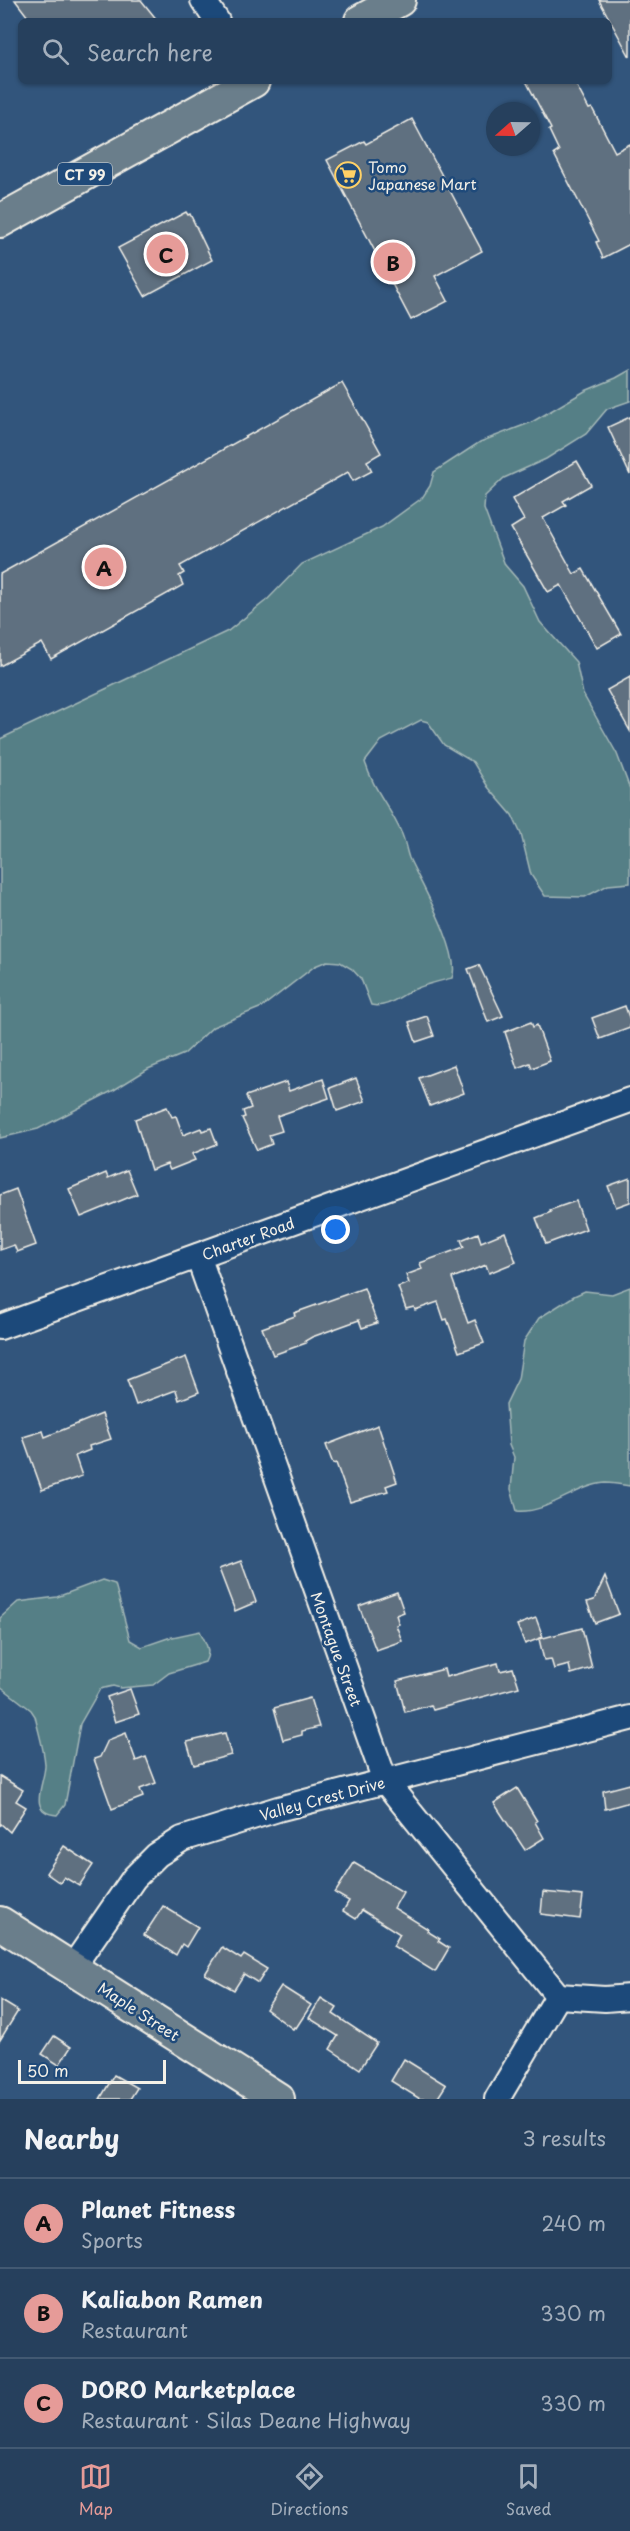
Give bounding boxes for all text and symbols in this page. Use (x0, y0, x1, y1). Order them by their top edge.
search box (18, 18, 612, 84)
icon: search (39, 35, 72, 68)
text: Search here (87, 35, 213, 68)
north arrow (486, 102, 540, 156)
place label: Tomo Japanese Mart (368, 155, 477, 195)
supermarket icon: Tomo Japanese Mart (333, 160, 363, 190)
road number: CT 99 (58, 163, 112, 185)
pin: C (146, 232, 186, 276)
pin: B (374, 240, 412, 284)
pin: A (84, 544, 124, 590)
street label: Charter Road (198, 1211, 298, 1265)
your location (321, 1215, 350, 1244)
street label: Montague Street (306, 1588, 368, 1710)
street label: Valley Crest Drive (257, 1770, 387, 1826)
street label: Maple Street (94, 1976, 184, 2046)
scale bar (18, 2057, 166, 2084)
text: 50 m (27, 2058, 68, 2082)
text: Nearby (24, 2119, 119, 2158)
text: 3 results (523, 2123, 606, 2153)
text: Planet Fitness (81, 2192, 235, 2225)
text: A (36, 2208, 51, 2238)
text: 240 m (541, 2208, 606, 2238)
text: Sports (81, 2225, 143, 2255)
text: Kaliabon Ramen (81, 2282, 263, 2315)
text: B (37, 2298, 50, 2328)
text: 330 m (540, 2298, 606, 2328)
text: Restaurant (81, 2315, 188, 2345)
text: DORO Marketplace (81, 2372, 296, 2405)
text: C (36, 2388, 51, 2418)
text: 330 m (540, 2388, 606, 2418)
text: Restaurant · Silas Deane Highway (81, 2405, 411, 2435)
tab: Map (79, 2460, 113, 2520)
tab: Directions (270, 2460, 348, 2520)
tab: Saved (506, 2460, 551, 2520)

